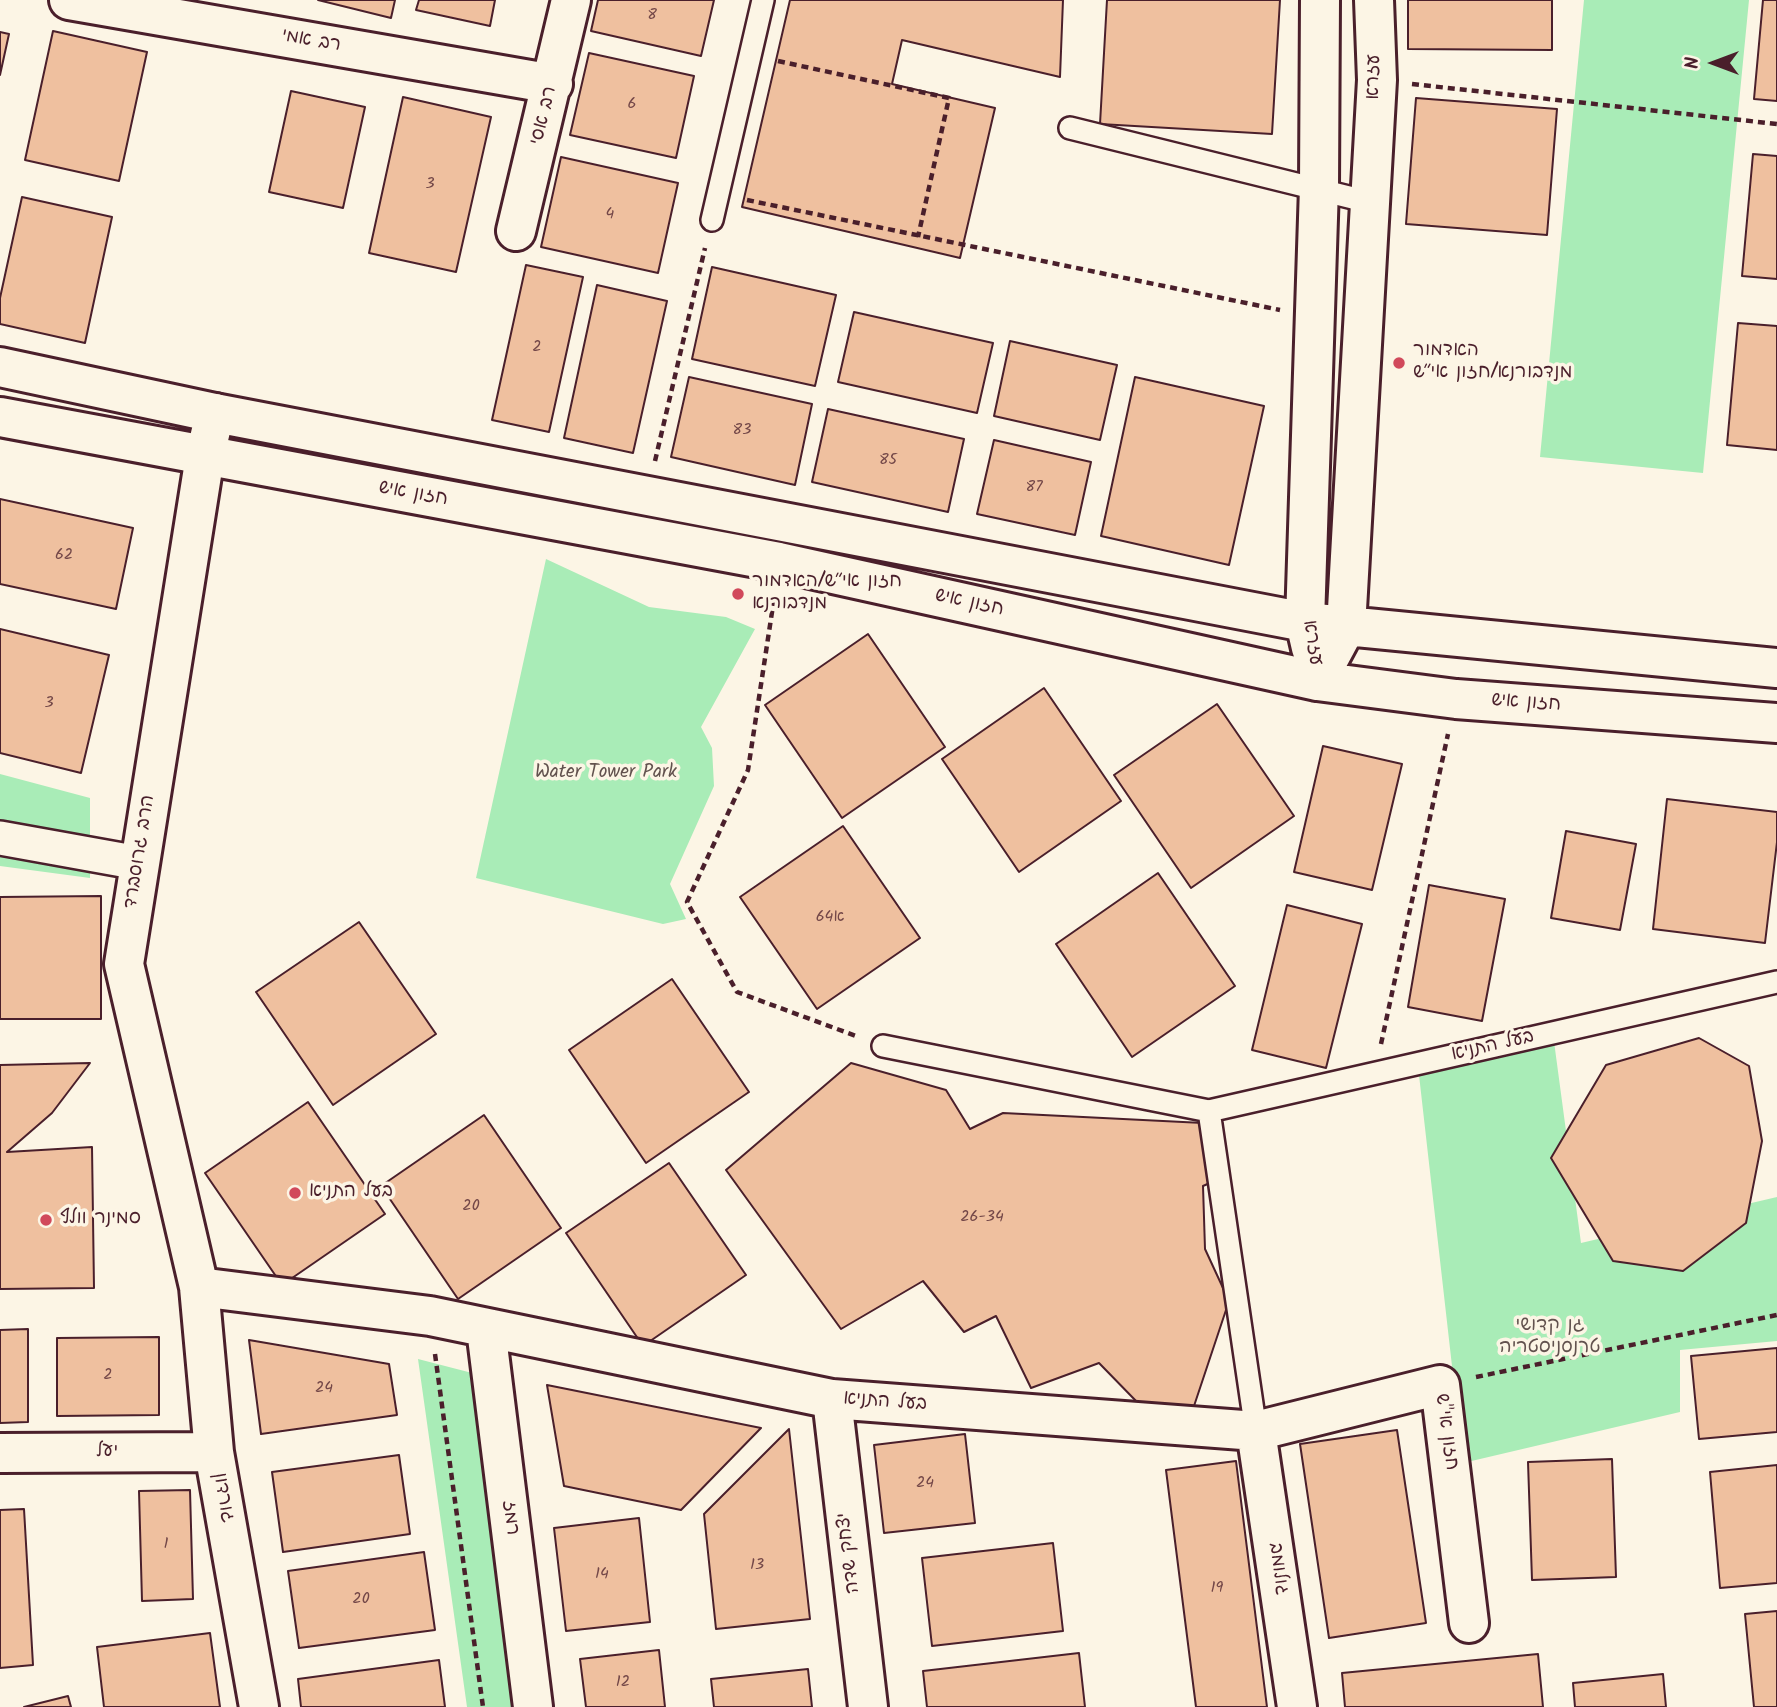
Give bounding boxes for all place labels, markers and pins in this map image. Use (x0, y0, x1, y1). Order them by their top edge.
place label: האדמור מנדבורנא/חזון אי״ש (1413, 341, 1572, 385)
marker: האדמור מנדבורנא/חזון אי״ש (1391, 355, 1407, 371)
place label: חזון אי״ש/האדמור מנדבורנא (752, 572, 902, 616)
marker: חזון אי״ש/האדמור מנדבורנא (730, 586, 746, 602)
place label: בעל התניא (309, 1182, 393, 1204)
marker: בעל התניא (287, 1185, 303, 1201)
place label: סמינר וולף (60, 1209, 141, 1231)
marker: סמינר וולף (38, 1212, 54, 1228)

